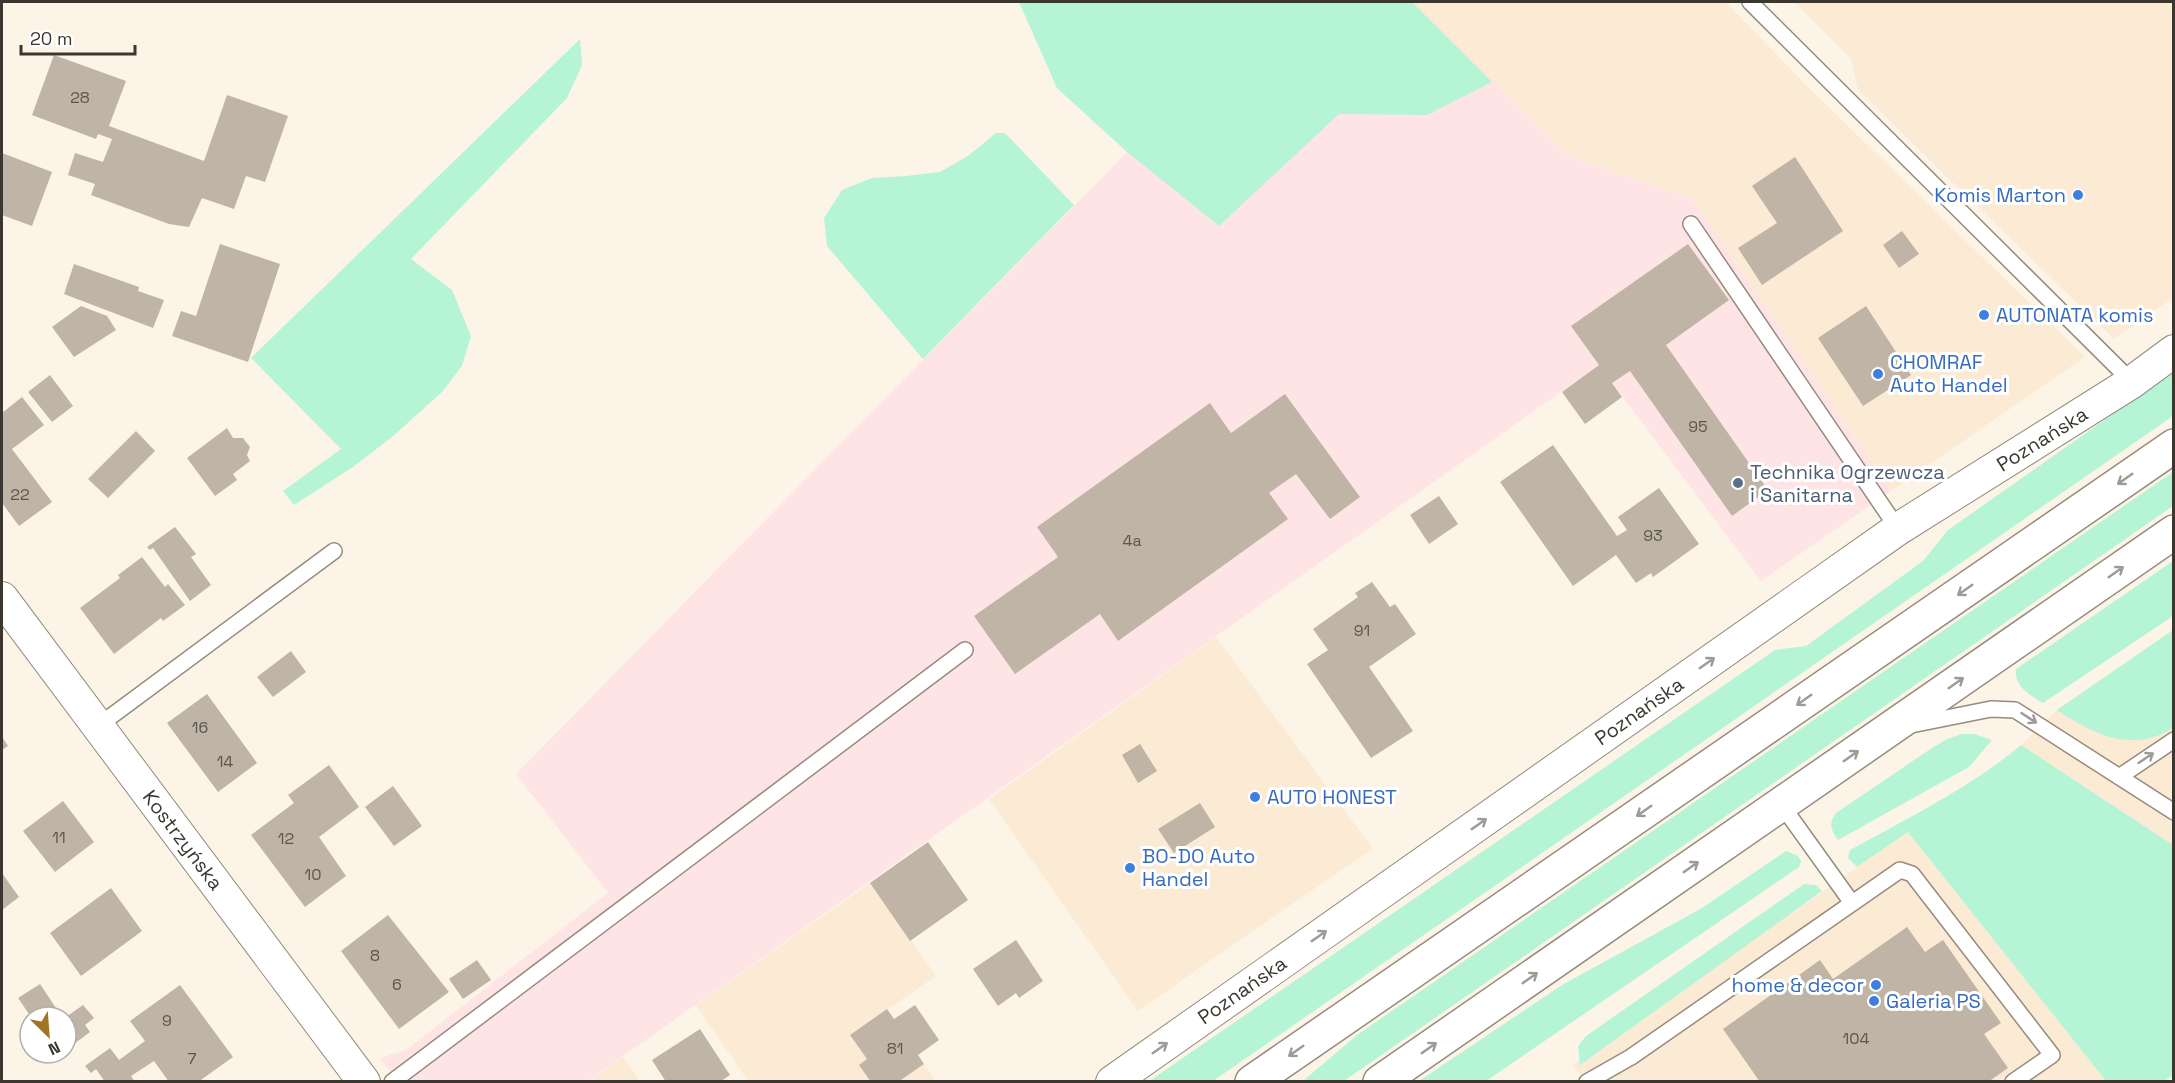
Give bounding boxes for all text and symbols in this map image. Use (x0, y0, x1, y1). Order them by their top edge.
scale bar (21, 18, 135, 56)
text: 20 m (30, 27, 73, 50)
house number: 28 (70, 87, 90, 108)
place label: Komis Marton (1934, 182, 2066, 208)
marker: Komis Marton (2071, 188, 2085, 202)
place label: AUTONATA komis (1996, 302, 2154, 328)
marker: AUTONATA komis (1977, 308, 1991, 322)
place label: CHOMRAF Auto Handel (1890, 349, 2008, 398)
marker: CHOMRAF Auto Handel (1871, 367, 1885, 381)
street label: Poznańska (1992, 401, 2092, 477)
house number: 95 (1688, 416, 1708, 437)
place label: Technika Ogrzewcza i Sanitarna (1750, 459, 1945, 508)
one-way arrow (2118, 473, 2134, 485)
marker: Technika Ogrzewcza i Sanitarna (1731, 476, 1745, 490)
house number: 22 (10, 484, 30, 505)
house number: 93 (1643, 525, 1663, 546)
house number: 4a (1122, 530, 1142, 551)
one-way arrow (2107, 566, 2124, 578)
one-way arrow (1957, 584, 1973, 596)
house number: 91 (1354, 620, 1370, 641)
one-way arrow (1698, 657, 1715, 669)
street label: Poznańska (1589, 671, 1689, 751)
one-way arrow (1947, 677, 1964, 689)
one-way arrow (1797, 694, 1813, 706)
one-way arrow (2020, 713, 2037, 725)
house number: 16 (192, 717, 208, 738)
one-way arrow (1843, 750, 1859, 762)
house number: 14 (217, 751, 233, 772)
one-way arrow (2137, 752, 2154, 764)
place label: AUTO HONEST (1267, 784, 1397, 810)
street label: Kostrzyńska (137, 785, 229, 895)
marker: AUTO HONEST (1248, 790, 1262, 804)
one-way arrow (1636, 805, 1652, 817)
one-way arrow (1470, 818, 1486, 830)
house number: 11 (52, 827, 66, 848)
house number: 12 (278, 828, 294, 849)
place label: BO-DO Auto Handel (1142, 843, 1255, 892)
marker: BO-DO Auto Handel (1123, 861, 1137, 875)
one-way arrow (1682, 861, 1698, 873)
house number: 10 (305, 864, 321, 885)
one-way arrow (1311, 930, 1327, 942)
house number: 8 (370, 945, 380, 966)
street label: Poznańska (1192, 950, 1292, 1030)
one-way arrow (1522, 972, 1538, 984)
place label: home & decor (1731, 972, 1864, 998)
house number: 6 (392, 974, 402, 995)
marker: home & decor (1869, 978, 1883, 992)
place label: Galeria PS (1886, 988, 1981, 1014)
marker: Galeria PS (1867, 994, 1881, 1008)
north arrow (18, 1005, 78, 1065)
house number: 9 (162, 1010, 172, 1031)
house number: 104 (1843, 1028, 1869, 1049)
text: N (45, 1036, 63, 1060)
house number: 81 (887, 1038, 903, 1059)
one-way arrow (1151, 1042, 1167, 1054)
one-way arrow (1420, 1042, 1436, 1054)
one-way arrow (1288, 1045, 1304, 1057)
house number: 7 (187, 1048, 197, 1069)

